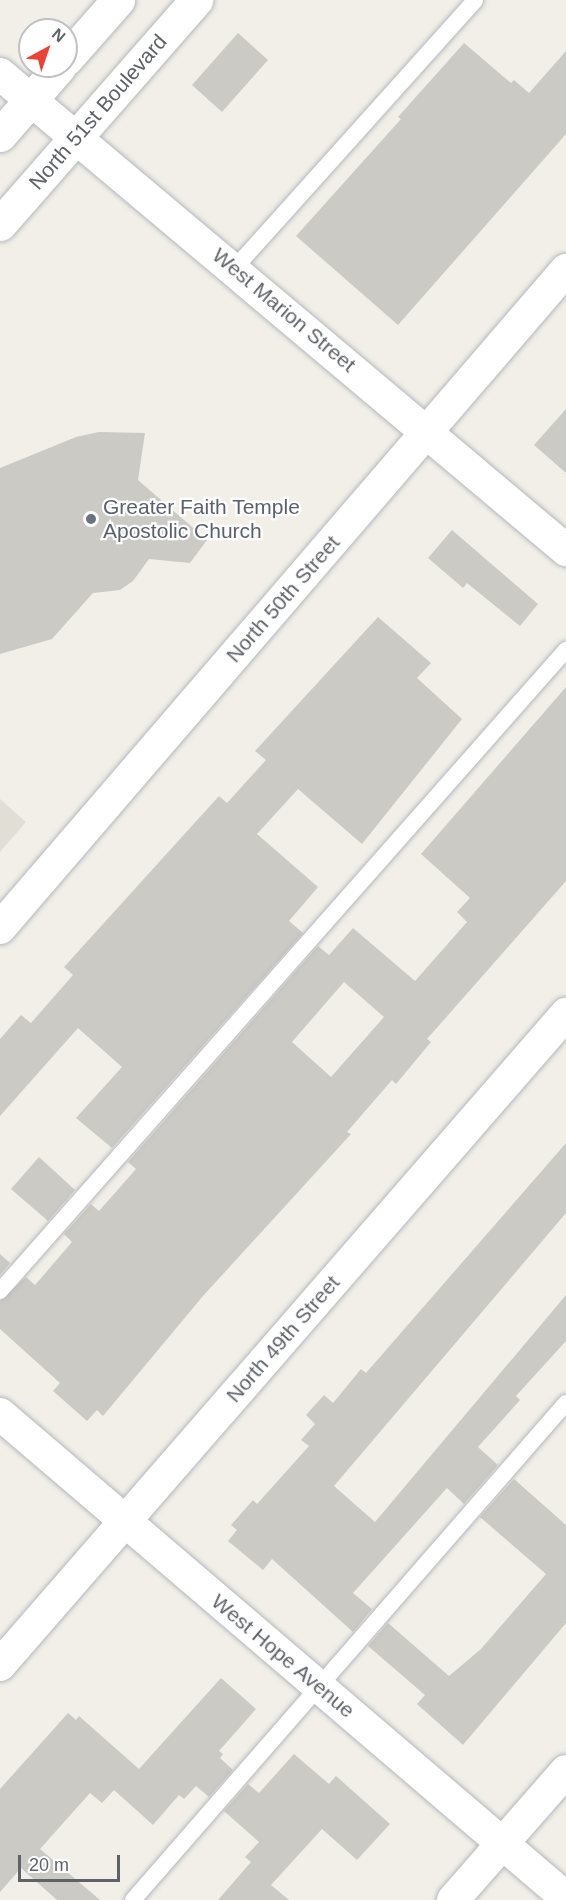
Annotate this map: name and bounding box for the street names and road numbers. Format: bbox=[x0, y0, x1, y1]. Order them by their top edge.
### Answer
street label: North 51st Boulevard bbox=[24, 29, 172, 195]
street label: West Marion Street bbox=[207, 243, 361, 377]
street label: North 50th Street bbox=[221, 530, 345, 668]
street label: North 49th Street bbox=[221, 1270, 345, 1408]
street label: West Hope Avenue bbox=[206, 1588, 360, 1724]

